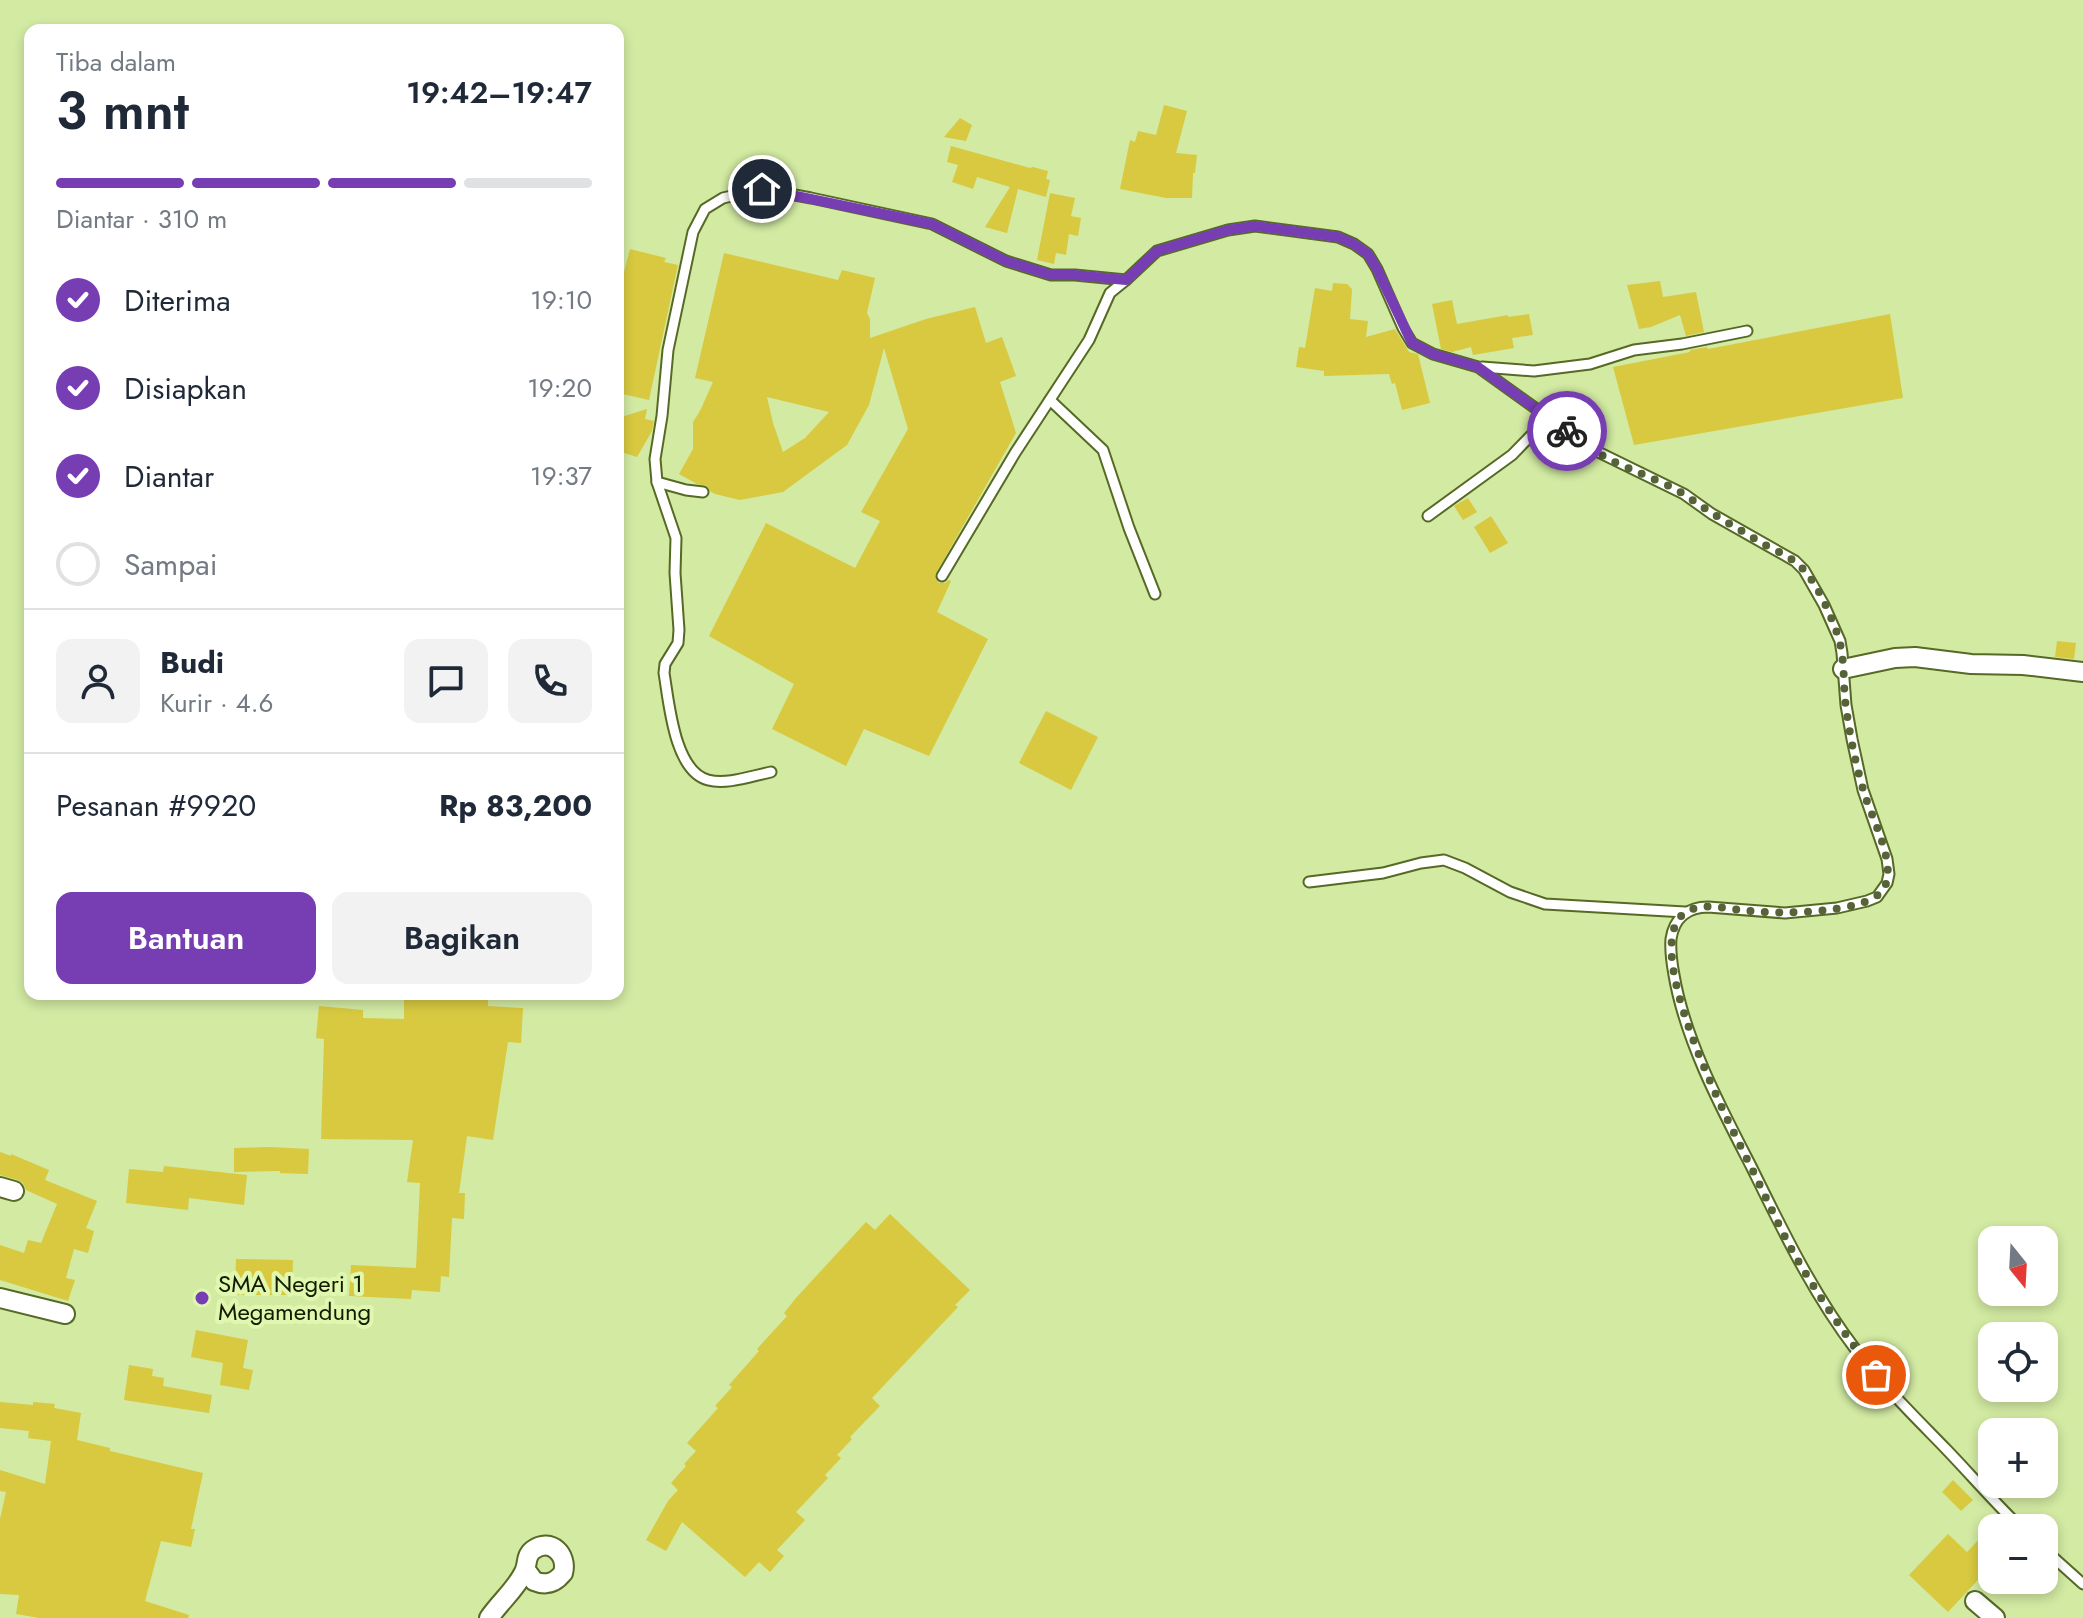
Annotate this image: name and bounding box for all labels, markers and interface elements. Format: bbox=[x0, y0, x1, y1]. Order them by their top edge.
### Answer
text: Tiba dalam bbox=[56, 43, 176, 81]
text: 19:42–19:47 bbox=[406, 71, 592, 114]
text: 3 mnt bbox=[56, 73, 189, 149]
pin bbox=[728, 155, 796, 223]
icon: home bbox=[740, 167, 784, 211]
text: Diantar · 310 m bbox=[56, 200, 227, 238]
icon: check bbox=[56, 278, 100, 322]
text: Diterima bbox=[124, 279, 231, 322]
text: 19:10 bbox=[530, 281, 592, 319]
icon: check bbox=[56, 366, 100, 410]
text: Disiapkan bbox=[124, 367, 247, 410]
text: 19:20 bbox=[527, 369, 592, 407]
courier bbox=[1527, 391, 1607, 471]
icon: bike bbox=[1545, 409, 1589, 453]
icon: check bbox=[56, 454, 100, 498]
text: Diantar bbox=[124, 455, 214, 498]
text: 19:37 bbox=[530, 457, 592, 495]
text: Sampai bbox=[124, 543, 218, 586]
button: person bbox=[56, 639, 140, 723]
button: chat bbox=[404, 639, 488, 723]
button: phone bbox=[508, 639, 592, 723]
text: Budi bbox=[160, 641, 224, 684]
text: Kurir · 4.6 bbox=[160, 684, 274, 722]
text: Pesanan #9920 bbox=[56, 784, 256, 827]
text: Rp 83,200 bbox=[439, 784, 592, 827]
button: Bantuan bbox=[56, 892, 316, 984]
button: Bagikan bbox=[332, 892, 592, 984]
north arrow bbox=[1978, 1226, 2058, 1306]
map controls bbox=[1978, 1226, 2058, 1594]
place label: SMA Negeri 1 Megamendung bbox=[218, 1266, 371, 1329]
marker: SMA Negeri 1 Megamendung bbox=[193, 1289, 211, 1307]
button: locate bbox=[1978, 1322, 2058, 1402]
pin bbox=[1842, 1341, 1910, 1409]
icon: bag bbox=[1854, 1353, 1898, 1397]
button: + bbox=[1978, 1418, 2058, 1498]
button: − bbox=[1978, 1514, 2058, 1594]

